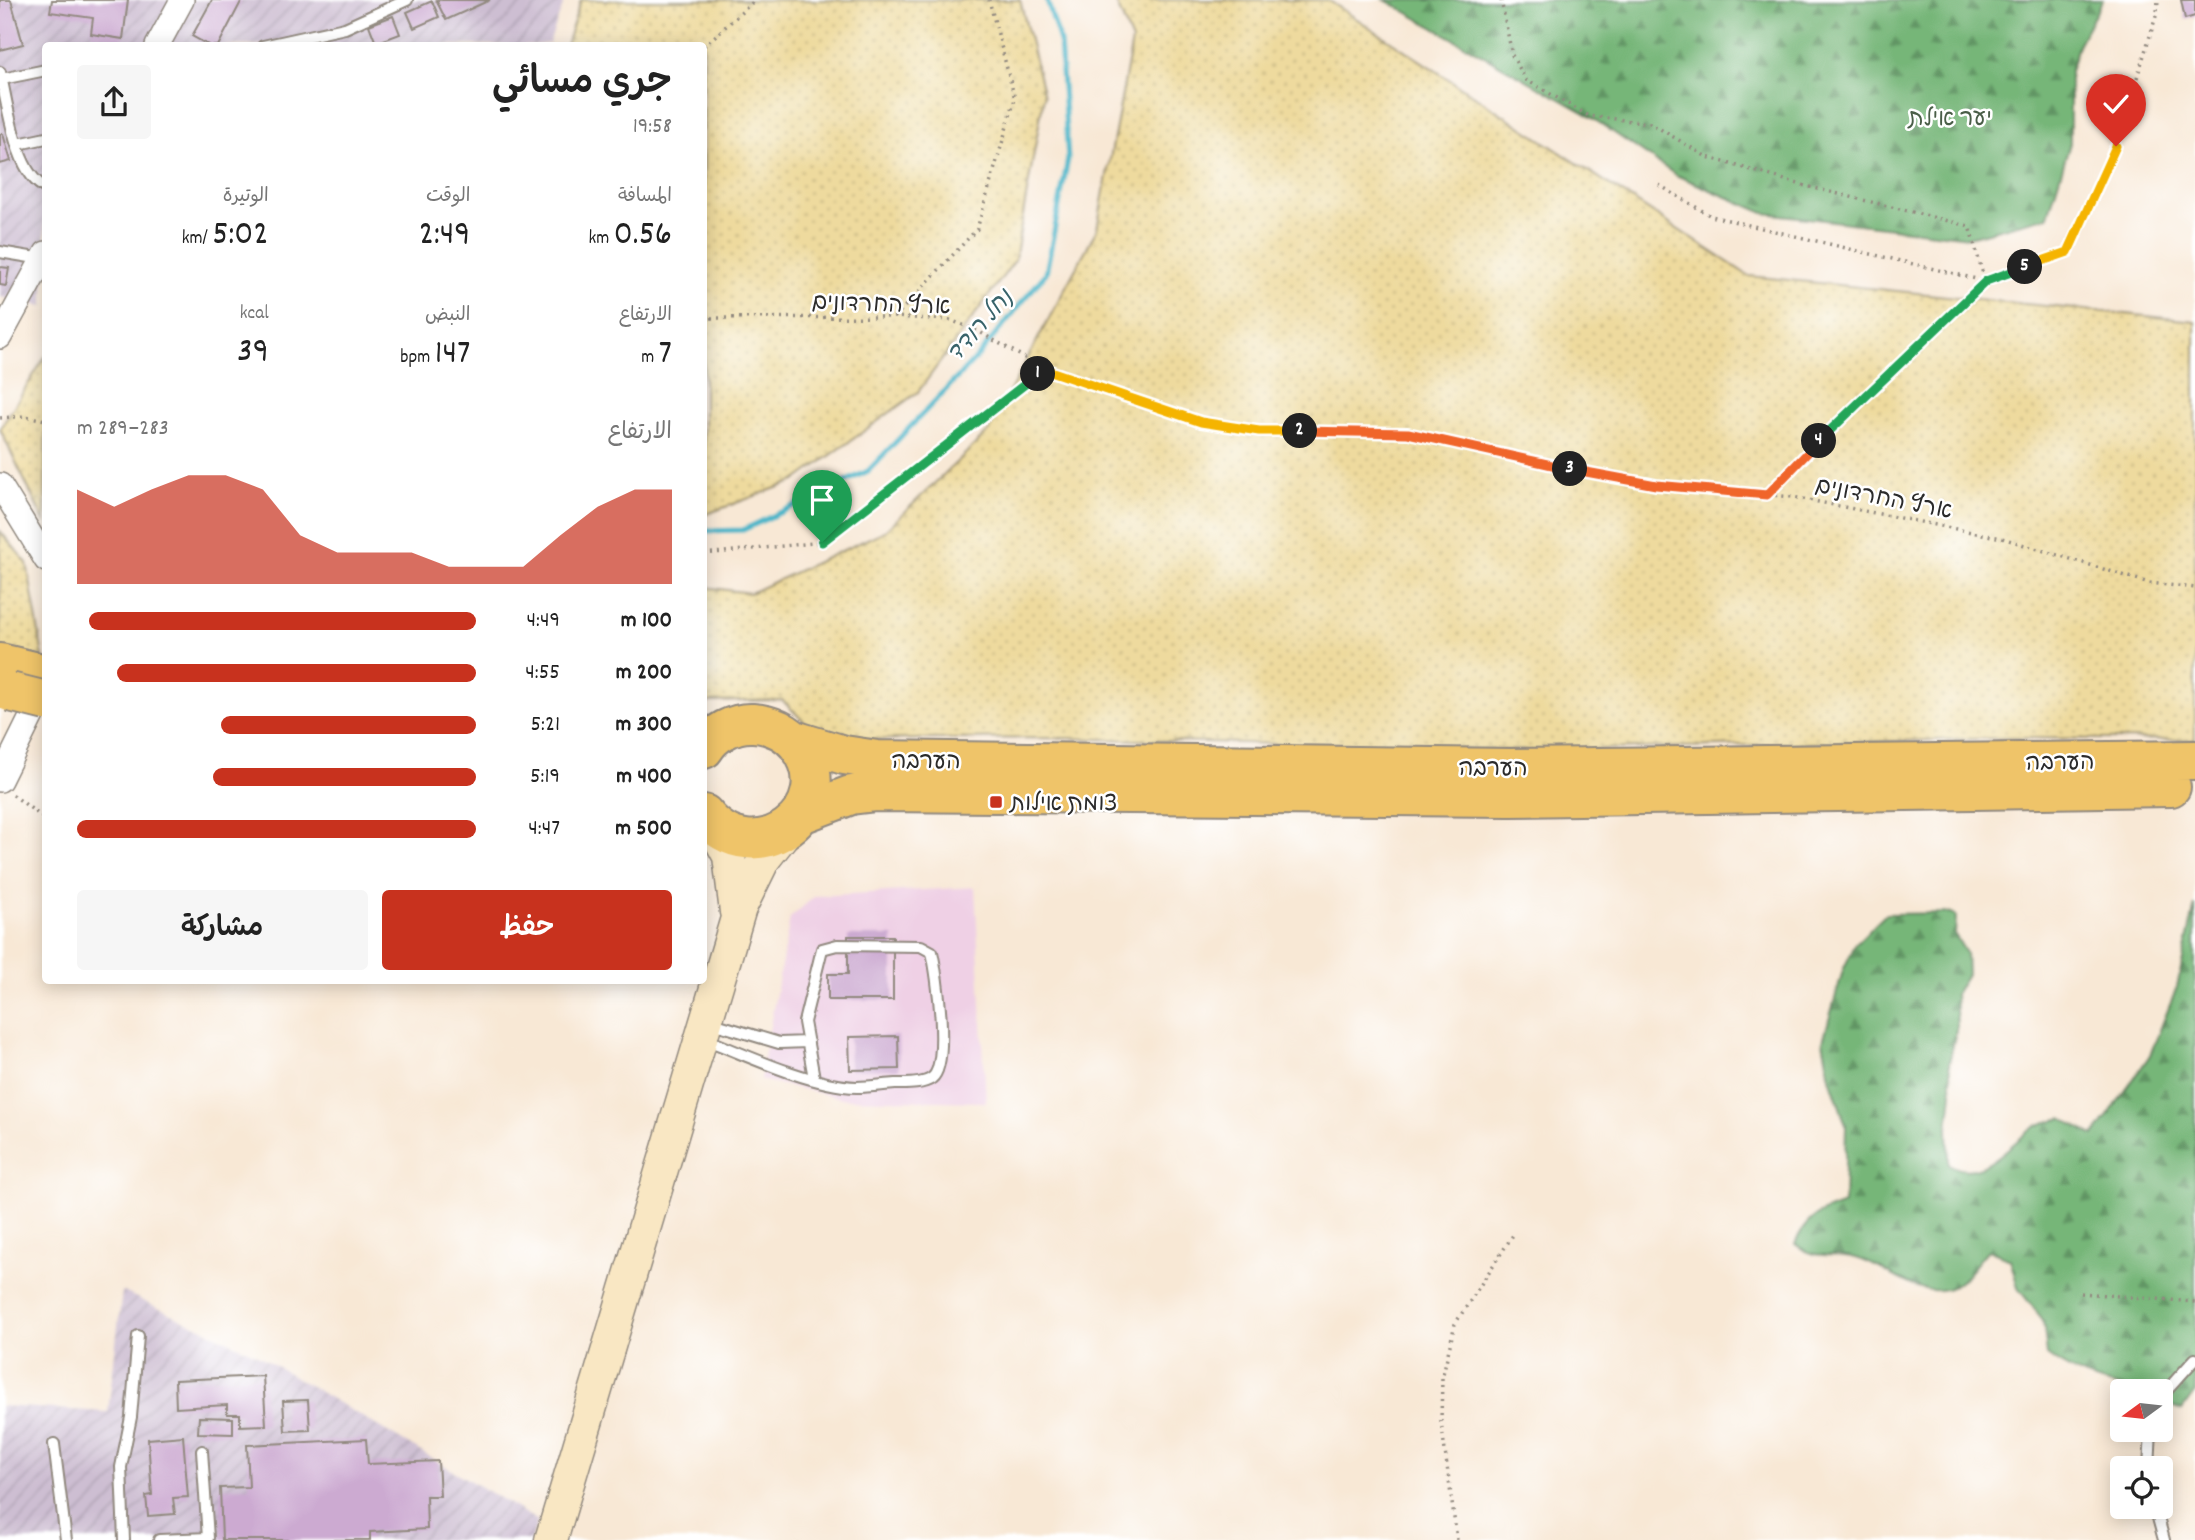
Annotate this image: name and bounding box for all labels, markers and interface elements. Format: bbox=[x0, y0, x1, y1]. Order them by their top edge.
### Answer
text: جري مسائي bbox=[492, 57, 672, 112]
button: share bbox=[77, 65, 151, 139]
pin bbox=[2086, 74, 2146, 146]
icon: check bbox=[2097, 85, 2135, 123]
park label: יער אילת bbox=[1907, 104, 1992, 137]
text: 19:58 bbox=[633, 111, 672, 144]
text: الوتيرة bbox=[223, 184, 269, 211]
text: الوقت bbox=[426, 184, 470, 211]
text: المسافة bbox=[618, 184, 672, 211]
text: 5:02 bbox=[212, 211, 269, 261]
text: 2:49 bbox=[419, 211, 470, 261]
text: 0.56 bbox=[614, 211, 672, 261]
text: /km bbox=[182, 226, 212, 253]
text: km bbox=[589, 226, 614, 253]
pin: 5 bbox=[2008, 250, 2042, 284]
text: 5 bbox=[2020, 253, 2029, 280]
water label: נחל רודד bbox=[940, 282, 1024, 371]
street label: ארץ החרדונים bbox=[811, 288, 951, 325]
text: kcal bbox=[240, 301, 269, 328]
text: النبض bbox=[425, 303, 470, 330]
text: الارتفاع bbox=[619, 303, 672, 330]
text: 39 bbox=[237, 328, 269, 378]
text: 147 bbox=[435, 330, 470, 380]
text: 7 bbox=[659, 330, 672, 380]
text: bpm bbox=[400, 345, 435, 372]
text: m bbox=[641, 345, 659, 372]
pin: 1 bbox=[1020, 356, 1056, 392]
text: 1 bbox=[1035, 360, 1040, 387]
text: 283–289 m bbox=[77, 413, 169, 446]
pin: 2 bbox=[1282, 414, 1318, 448]
text: الارتفاع bbox=[608, 417, 672, 450]
text: 2 bbox=[1295, 417, 1304, 444]
pin: 4 bbox=[1801, 424, 1836, 458]
text: 4 bbox=[1815, 427, 1822, 454]
pin: 3 bbox=[1552, 452, 1588, 486]
text: 3 bbox=[1565, 455, 1574, 482]
pin bbox=[792, 470, 852, 542]
street label: ארץ החרדונים bbox=[1812, 471, 1955, 530]
icon: arrive bbox=[803, 481, 841, 519]
text: 4:49 bbox=[527, 605, 560, 638]
text: 100 m bbox=[621, 605, 672, 638]
text: 4:55 bbox=[525, 657, 560, 690]
text: 200 m bbox=[616, 657, 672, 690]
text: 5:21 bbox=[530, 709, 560, 742]
text: 300 m bbox=[616, 709, 672, 742]
street label: הערבה bbox=[891, 747, 961, 780]
street label: הערבה bbox=[2025, 747, 2095, 782]
street label: הערבה bbox=[1458, 754, 1528, 787]
text: 5:19 bbox=[530, 761, 560, 794]
text: 400 m bbox=[616, 761, 672, 794]
place label: צומת אילות bbox=[1008, 789, 1117, 822]
marker: צומת אילות bbox=[988, 794, 1004, 810]
text: 4:47 bbox=[528, 813, 560, 846]
text: 500 m bbox=[615, 813, 672, 846]
button: مشاركة bbox=[77, 890, 368, 970]
button: حفظ bbox=[382, 890, 672, 970]
north arrow bbox=[2110, 1379, 2174, 1442]
map controls bbox=[2110, 1379, 2173, 1519]
button: locate bbox=[2110, 1456, 2173, 1519]

